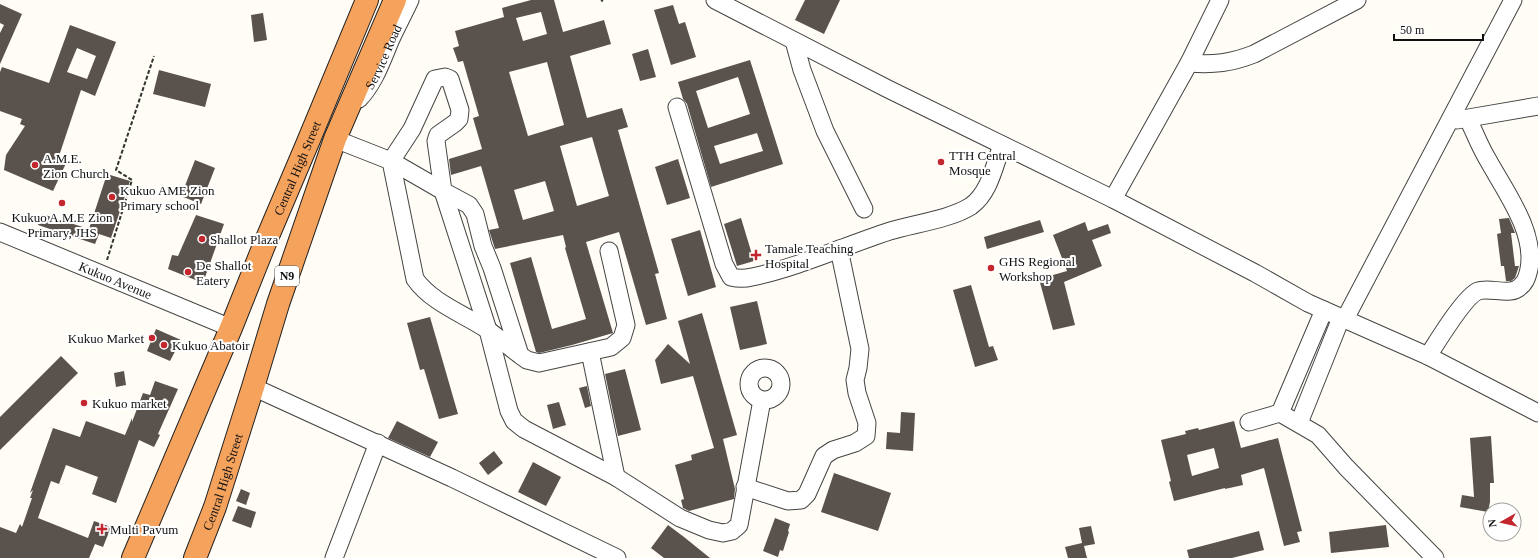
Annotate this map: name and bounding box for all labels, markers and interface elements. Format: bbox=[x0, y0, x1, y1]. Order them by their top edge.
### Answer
scale bar bbox=[1394, 16, 1483, 42]
street label: Service Road bbox=[362, 21, 405, 92]
text: 50 m bbox=[1400, 23, 1425, 37]
street label: Central High Street bbox=[270, 118, 324, 218]
place label: TTH Central Mosque bbox=[949, 148, 1016, 178]
place label: A.M.E. Zion Church bbox=[43, 151, 110, 181]
marker: TTH Central Mosque bbox=[936, 157, 946, 167]
marker: A.M.E. Zion Church bbox=[30, 160, 40, 170]
place label: Kukuo AME Zion Primary school bbox=[120, 183, 215, 213]
marker: Kukuo AME Zion Primary school bbox=[107, 192, 117, 202]
marker: Kukuo A.M.E Zion Primary, JHS bbox=[57, 198, 67, 208]
place label: Kukuo A.M.E Zion Primary, JHS bbox=[11, 210, 113, 240]
place label: Shallot Plaza bbox=[210, 232, 278, 247]
marker: Shallot Plaza bbox=[197, 234, 207, 244]
place label: Tamale Teaching Hospital bbox=[765, 241, 854, 271]
marker: Tamale Teaching Hospital bbox=[750, 249, 762, 261]
place label: GHS Regional Workshop bbox=[999, 254, 1076, 284]
street label: Kukuo Avenue bbox=[77, 258, 154, 302]
place label: De Shallot Eatery bbox=[196, 258, 252, 288]
marker: GHS Regional Workshop bbox=[986, 263, 996, 273]
road number: N9 bbox=[275, 266, 299, 286]
marker: De Shallot Eatery bbox=[183, 267, 193, 277]
place label: Kukuo Market bbox=[68, 331, 144, 346]
marker: Kukuo Market bbox=[147, 333, 157, 343]
place label: Kukuo Abatoir bbox=[172, 338, 250, 353]
marker: Kukuo Abatoir bbox=[159, 340, 169, 350]
place label: Kukuo market bbox=[92, 396, 167, 411]
marker: Kukuo market bbox=[79, 398, 89, 408]
street label: Central High Street bbox=[199, 431, 245, 532]
north arrow bbox=[1482, 502, 1522, 542]
text: N bbox=[1486, 519, 1499, 528]
place label: Multi Pavum bbox=[110, 522, 178, 537]
marker: Multi Pavum bbox=[97, 524, 107, 534]

